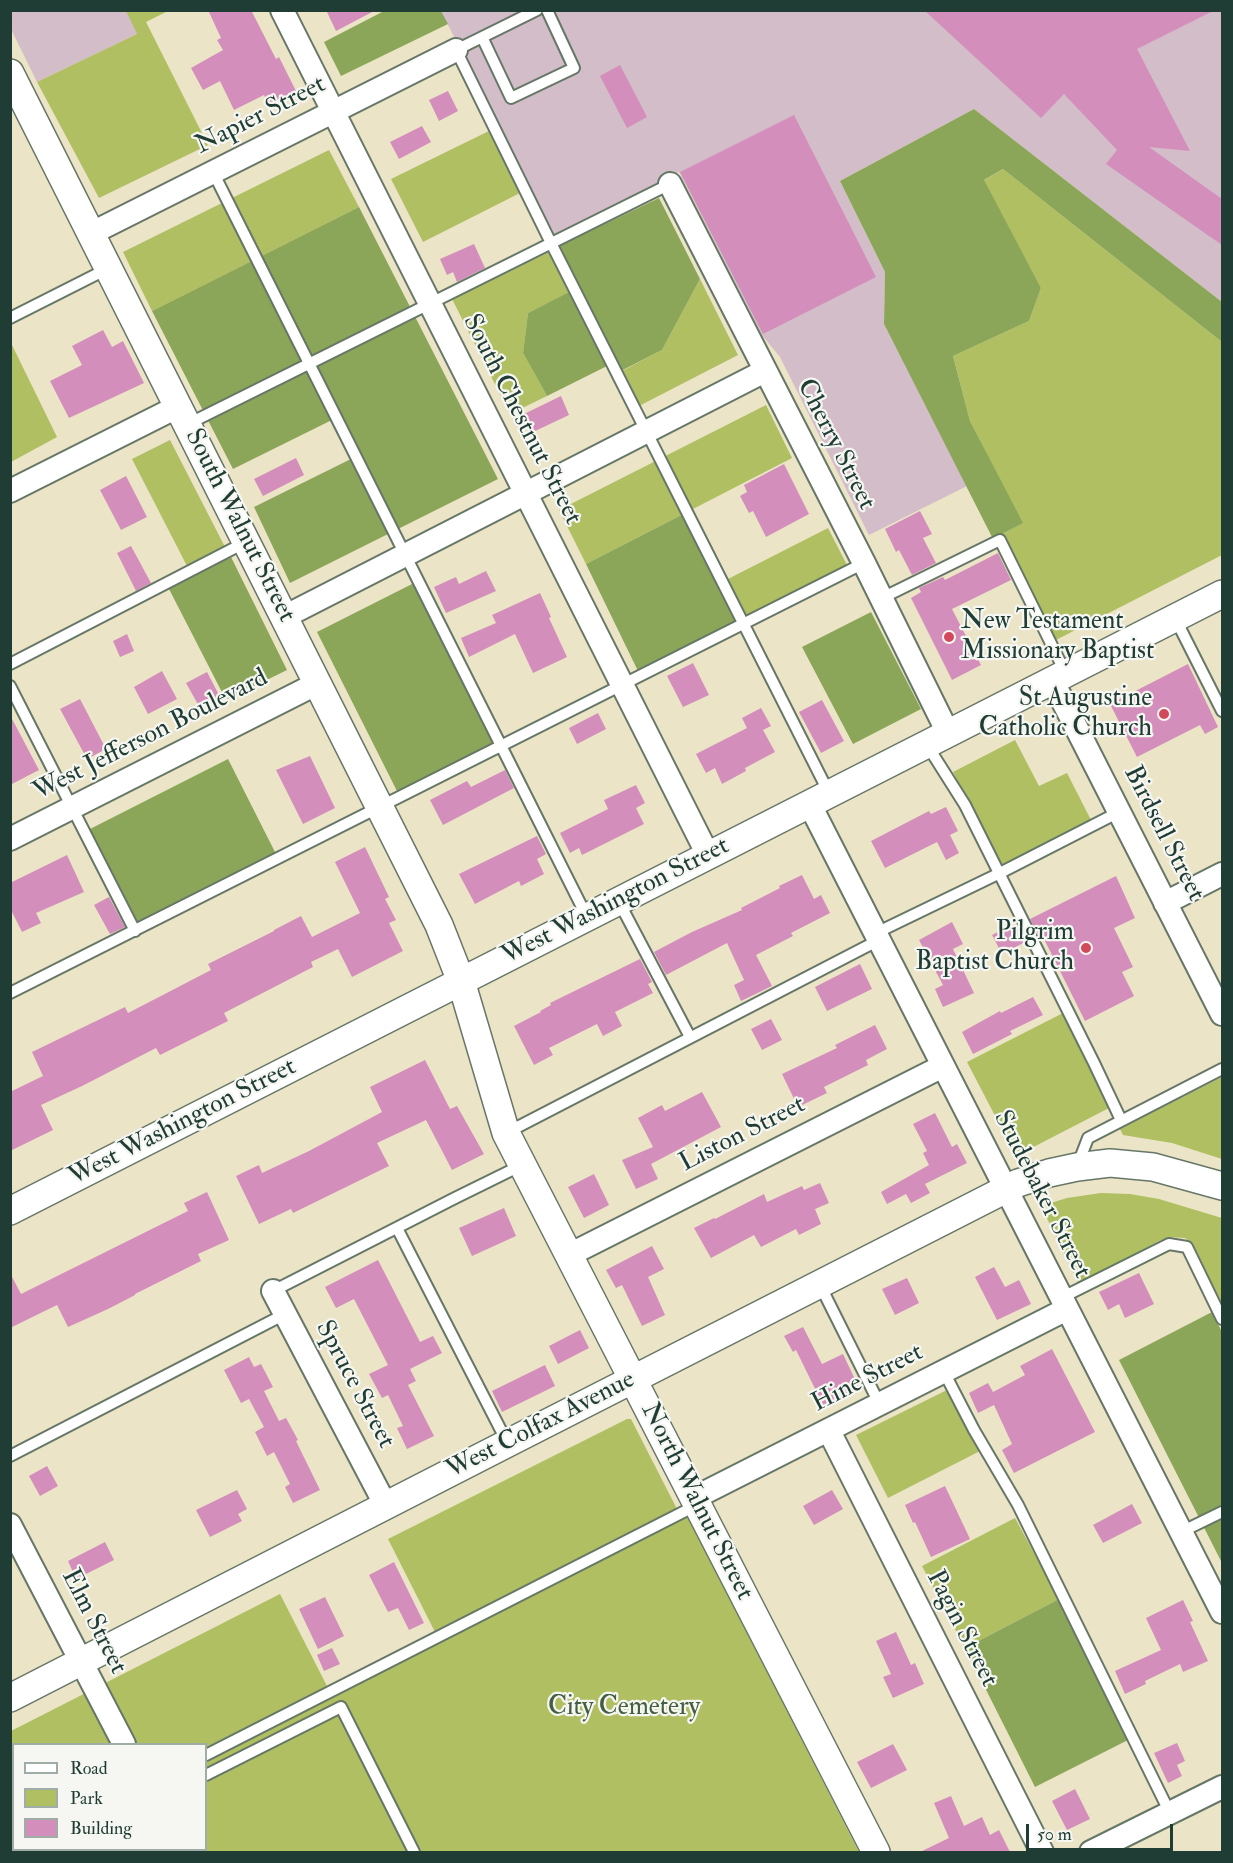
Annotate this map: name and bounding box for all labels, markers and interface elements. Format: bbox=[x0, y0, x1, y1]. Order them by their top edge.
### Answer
street label: Napier Street bbox=[191, 70, 331, 162]
street label: South Chestnut Street bbox=[454, 310, 588, 530]
street label: Cherry Street bbox=[789, 374, 881, 516]
street label: South Walnut Street bbox=[177, 424, 301, 628]
place label: New Testament Missionary Baptist bbox=[961, 606, 1154, 668]
marker: New Testament Missionary Baptist bbox=[942, 630, 956, 644]
street label: West Jefferson Boulevard bbox=[29, 663, 273, 809]
place label: St Augustine Catholic Church bbox=[979, 683, 1152, 744]
marker: St Augustine Catholic Church bbox=[1157, 707, 1171, 721]
street label: Birdsell Street bbox=[1116, 761, 1210, 907]
street label: West Washington Street bbox=[497, 831, 735, 973]
place label: Pilgrim Baptist Church bbox=[915, 917, 1074, 978]
marker: Pilgrim Baptist Church bbox=[1079, 941, 1093, 955]
street label: West Washington Street bbox=[64, 1052, 302, 1194]
street label: Liston Street bbox=[675, 1090, 811, 1180]
street label: Studebaker Street bbox=[985, 1106, 1097, 1284]
street label: Spruce Street bbox=[307, 1316, 401, 1454]
street label: Hine Street bbox=[807, 1338, 929, 1420]
street label: West Colfax Avenue bbox=[442, 1365, 640, 1487]
street label: North Walnut Street bbox=[633, 1398, 759, 1606]
street label: Elm Street bbox=[53, 1564, 133, 1680]
street label: Pagin Street bbox=[918, 1566, 1004, 1692]
park label: City Cemetery bbox=[548, 1692, 700, 1724]
legend bbox=[12, 1743, 207, 1851]
text: Road bbox=[70, 1757, 108, 1780]
text: Park bbox=[70, 1787, 103, 1810]
scale bar bbox=[1029, 1812, 1176, 1850]
text: Building bbox=[70, 1817, 132, 1840]
text: 50 m bbox=[1037, 1823, 1072, 1846]

